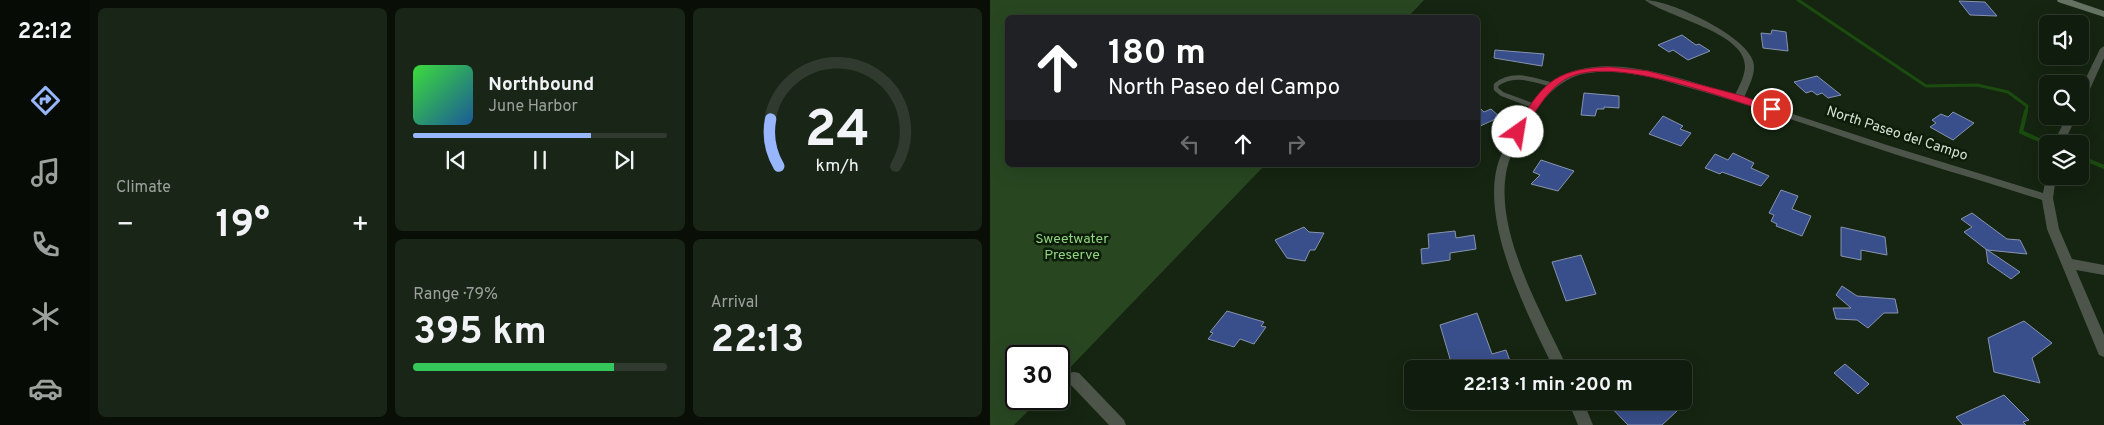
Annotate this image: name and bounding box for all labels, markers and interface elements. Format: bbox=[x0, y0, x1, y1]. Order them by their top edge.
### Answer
map controls bbox=[2039, 15, 2089, 185]
button: sound bbox=[2039, 15, 2089, 65]
text: 22:12 bbox=[18, 19, 72, 46]
text: 180 m bbox=[1108, 32, 1206, 76]
icon: ahead bbox=[1025, 35, 1090, 100]
text: Northbound bbox=[488, 73, 594, 97]
text: North Paseo del Campo bbox=[1108, 75, 1340, 102]
button: search bbox=[2039, 75, 2089, 125]
icon: directions bbox=[28, 83, 63, 118]
pin bbox=[1751, 88, 1793, 130]
icon: arrive bbox=[1758, 95, 1786, 123]
text: June Harbor bbox=[488, 97, 578, 117]
text: 24 bbox=[805, 99, 870, 165]
street label: North Paseo del Campo bbox=[1824, 103, 1970, 165]
position arrow bbox=[1491, 105, 1543, 157]
icon: left bbox=[1176, 130, 1204, 158]
icon: ahead bbox=[1229, 130, 1257, 158]
icon: right bbox=[1282, 130, 1310, 158]
button: layers bbox=[2039, 135, 2089, 185]
icon: previous bbox=[442, 146, 470, 174]
icon: pause bbox=[526, 146, 554, 174]
icon: next bbox=[610, 146, 638, 174]
icon: music bbox=[28, 155, 63, 190]
text: km/h bbox=[816, 155, 859, 178]
text: Climate bbox=[116, 178, 171, 198]
text: 19° bbox=[215, 202, 270, 251]
text: − bbox=[116, 208, 134, 244]
text: + bbox=[351, 208, 369, 244]
icon: phone bbox=[28, 227, 63, 262]
park label: Sweetwater Preserve bbox=[1035, 231, 1109, 264]
text: Range · 79% bbox=[413, 285, 498, 305]
text: Arrival bbox=[711, 293, 758, 313]
icon: climate bbox=[28, 299, 63, 334]
text: 395 km bbox=[413, 309, 547, 358]
text: 22:13 bbox=[711, 317, 804, 366]
speed limit sign: 30 bbox=[1005, 345, 1070, 410]
icon: car bbox=[28, 371, 63, 406]
text: 22:13 · 1 min · 200 m bbox=[1463, 373, 1633, 397]

